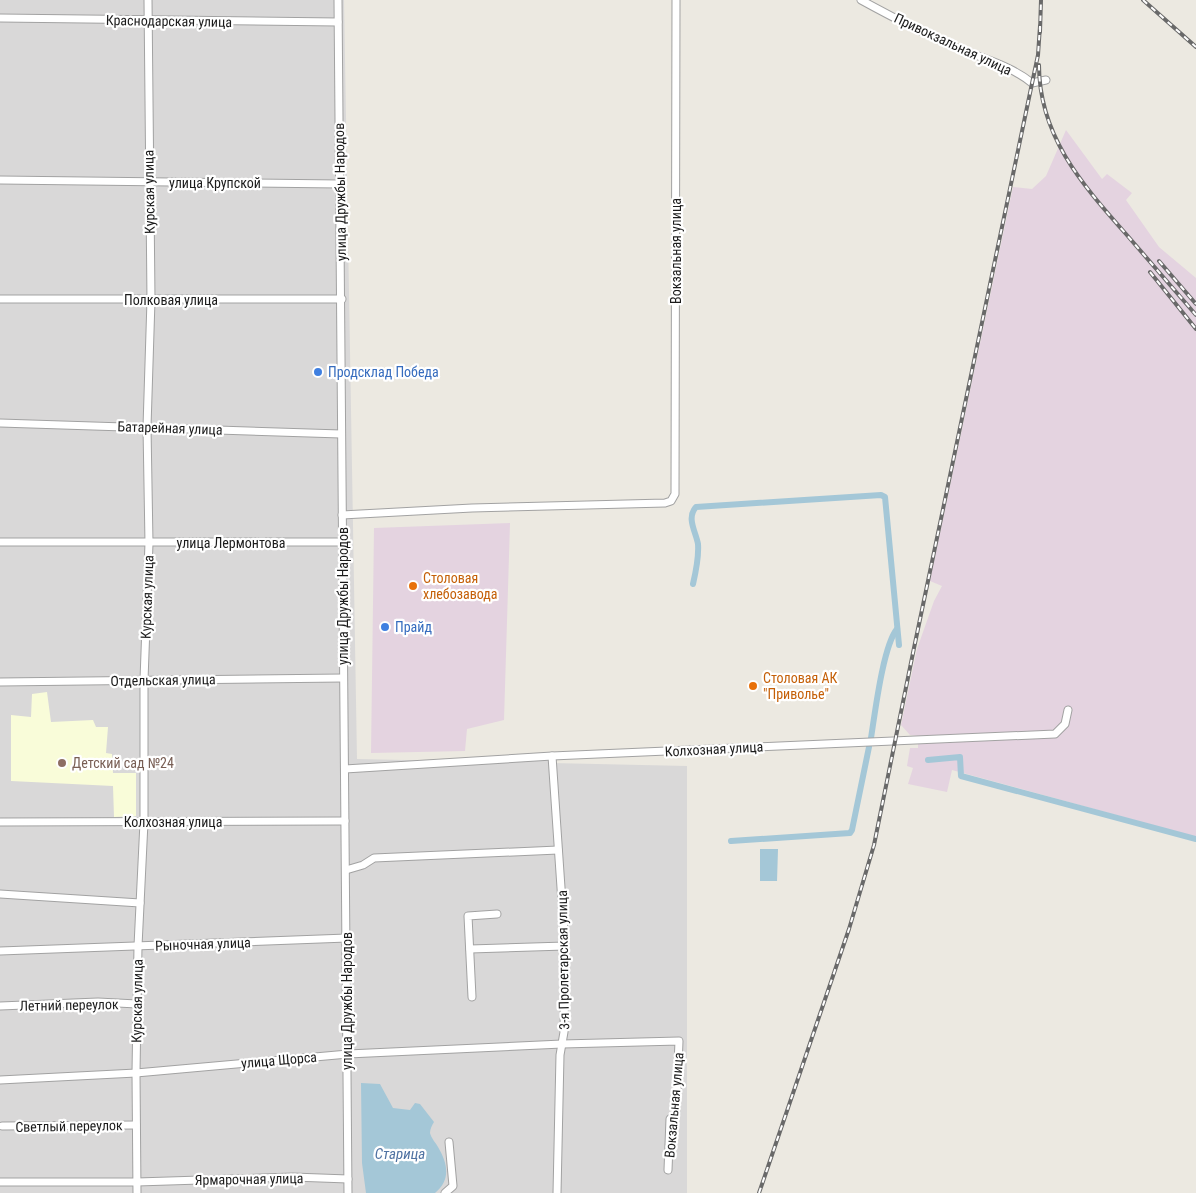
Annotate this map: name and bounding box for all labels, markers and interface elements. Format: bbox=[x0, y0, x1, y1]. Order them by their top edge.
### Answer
street label: Привокзальная улица bbox=[892, 10, 1014, 78]
street label: Краснодарская улица bbox=[106, 12, 232, 30]
street label: улица Дружбы Народов bbox=[331, 123, 349, 261]
street label: Курская улица bbox=[140, 150, 158, 234]
street label: улица Крупской bbox=[169, 175, 261, 191]
street label: Вокзальная улица bbox=[668, 198, 684, 304]
street label: Полковая улица bbox=[124, 292, 218, 308]
place label: Продсклад Победа bbox=[328, 364, 439, 380]
marker: Продсклад Победа bbox=[312, 366, 324, 378]
street label: Батарейная улица bbox=[117, 418, 223, 438]
street label: улица Дружбы Народов bbox=[335, 527, 351, 665]
street label: улица Лермонтова bbox=[177, 535, 285, 551]
street label: Курская улица bbox=[138, 555, 156, 639]
place label: Столовая хлебозавода bbox=[423, 570, 497, 602]
marker: Столовая хлебозавода bbox=[407, 580, 419, 592]
place label: Прайд bbox=[395, 619, 432, 635]
marker: Прайд bbox=[379, 621, 391, 633]
place label: Столовая АК "Приволье" bbox=[763, 670, 837, 702]
street label: Отдельская улица bbox=[110, 671, 216, 689]
marker: Столовая АК "Приволье" bbox=[747, 680, 759, 692]
street label: Колхозная улица bbox=[664, 738, 764, 760]
place label: Детский сад №24 bbox=[72, 755, 174, 771]
marker: Детский сад №24 bbox=[56, 757, 68, 769]
street label: Колхозная улица bbox=[124, 814, 222, 830]
street label: 3-я Пролетарская улица bbox=[554, 890, 572, 1030]
street label: улица Дружбы Народов bbox=[339, 932, 355, 1070]
street label: Рыночная улица bbox=[155, 934, 251, 954]
street label: Курская улица bbox=[128, 959, 146, 1043]
street label: Летний переулок bbox=[19, 996, 119, 1014]
street label: улица Щорса bbox=[240, 1049, 318, 1071]
street label: Вокзальная улица bbox=[661, 1052, 687, 1158]
street label: Светлый переулок bbox=[15, 1117, 123, 1135]
water label: Старица bbox=[375, 1145, 425, 1163]
street label: Ярмарочная улица bbox=[194, 1170, 304, 1188]

